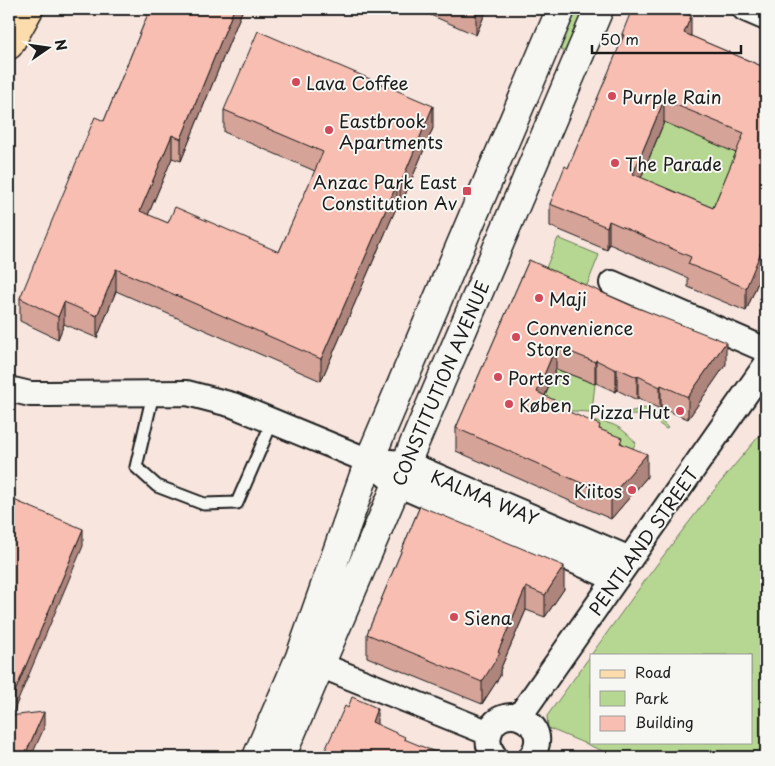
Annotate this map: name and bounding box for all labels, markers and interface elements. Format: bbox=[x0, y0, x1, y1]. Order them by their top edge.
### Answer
north arrow bbox=[22, 22, 72, 72]
scale bar bbox=[592, 22, 741, 54]
text: 50 m bbox=[600, 27, 639, 50]
text: N bbox=[50, 37, 73, 53]
place label: Lava Coffee bbox=[306, 69, 409, 96]
marker: Lava Coffee bbox=[290, 76, 302, 88]
place label: Purple Rain bbox=[622, 83, 722, 110]
marker: Purple Rain bbox=[606, 90, 618, 102]
place label: Eastbrook Apartments bbox=[339, 107, 443, 155]
marker: Eastbrook Apartments bbox=[323, 124, 335, 136]
place label: The Parade bbox=[625, 150, 722, 177]
marker: The Parade bbox=[609, 157, 621, 169]
place label: Anzac Park East Constitution Av bbox=[313, 168, 458, 216]
marker: Anzac Park East Constitution Av bbox=[461, 185, 473, 197]
street label: CONSTITUTION AVENUE bbox=[384, 276, 496, 490]
place label: Maji bbox=[549, 285, 587, 312]
marker: Maji bbox=[533, 292, 545, 304]
place label: Convenience Store bbox=[526, 314, 633, 362]
marker: Convenience Store bbox=[510, 331, 522, 343]
place label: Porters bbox=[508, 364, 570, 391]
marker: Porters bbox=[492, 371, 504, 383]
place label: Køben bbox=[519, 391, 572, 418]
marker: Køben bbox=[503, 398, 515, 410]
place label: Pizza Hut bbox=[589, 398, 670, 425]
marker: Pizza Hut bbox=[674, 405, 686, 417]
street label: PENTLAND STREET bbox=[581, 461, 705, 621]
street label: KALMA WAY bbox=[427, 462, 543, 532]
place label: Kiitos bbox=[574, 477, 622, 504]
marker: Kiitos bbox=[626, 484, 638, 496]
place label: Siena bbox=[464, 604, 513, 631]
marker: Siena bbox=[448, 611, 460, 623]
legend bbox=[590, 654, 752, 744]
text: Road bbox=[635, 660, 671, 683]
text: Park bbox=[635, 686, 669, 709]
text: Building bbox=[635, 710, 694, 733]

